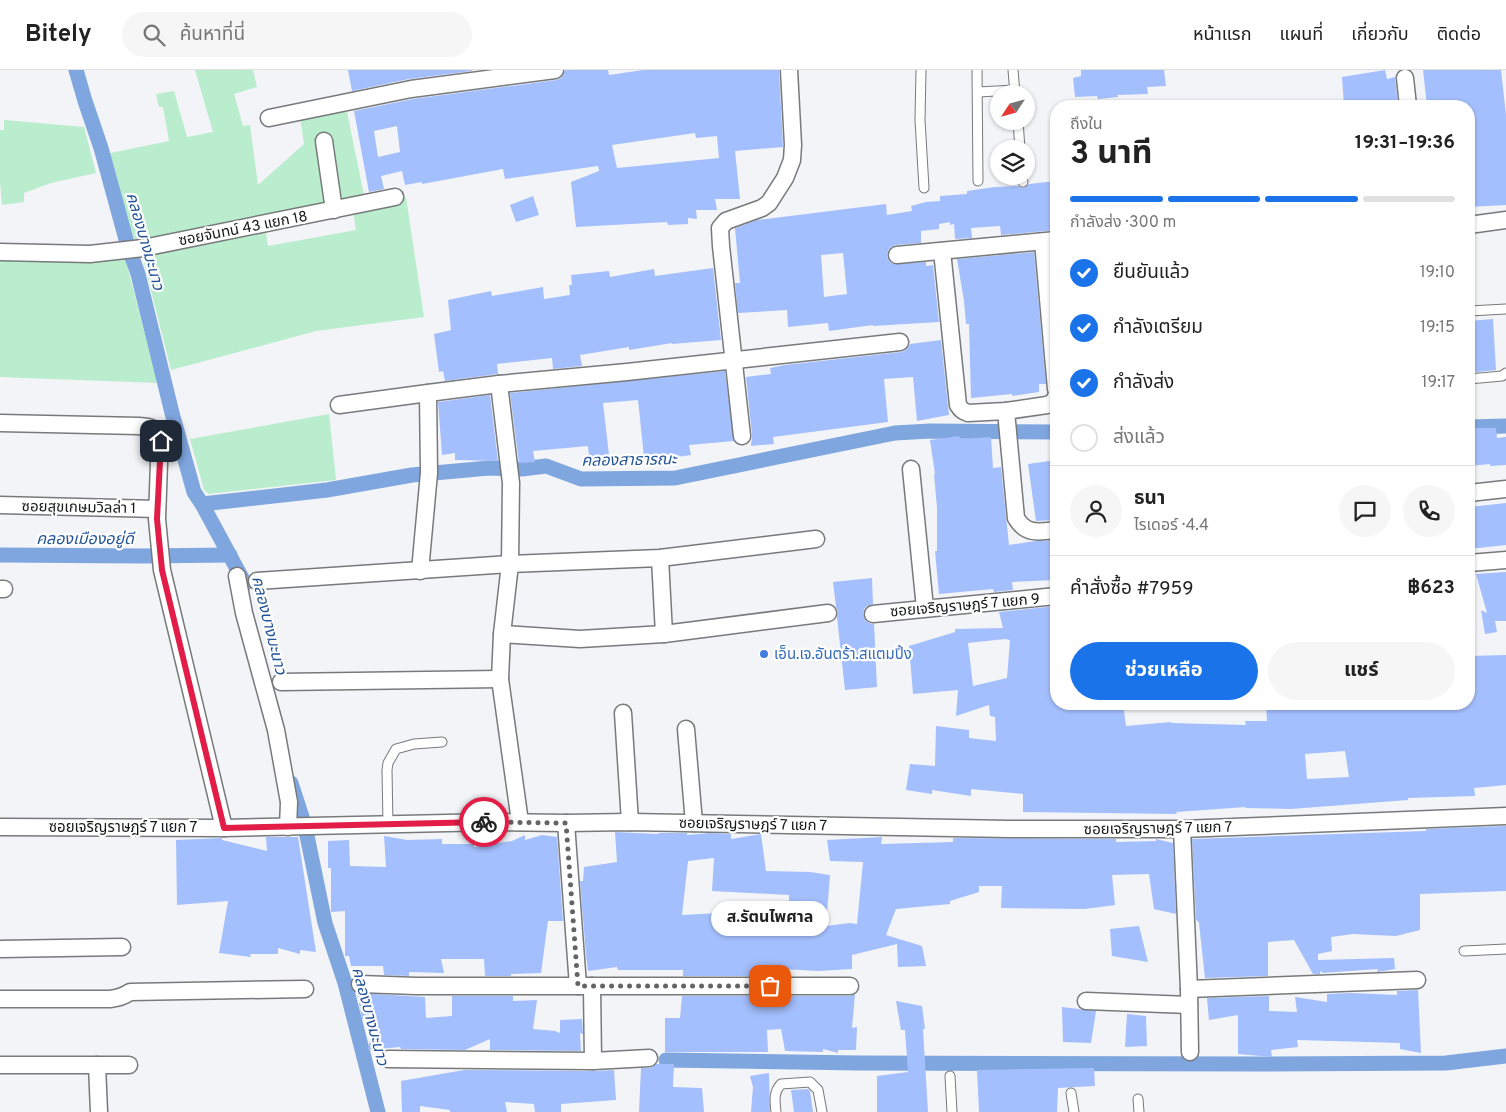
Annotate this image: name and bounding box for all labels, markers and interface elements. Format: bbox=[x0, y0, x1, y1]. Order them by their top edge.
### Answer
search box bbox=[122, 12, 472, 57]
text: Bitely bbox=[25, 20, 92, 50]
icon: search bbox=[140, 21, 168, 49]
text: ค้นหาที่นี่ bbox=[180, 23, 245, 47]
text: หน้าแรก bbox=[1193, 24, 1251, 47]
text: แผนที่ bbox=[1279, 24, 1323, 47]
text: เกี่ยวกับ bbox=[1351, 24, 1409, 47]
text: ติดต่อ bbox=[1437, 24, 1481, 47]
north arrow bbox=[990, 85, 1035, 130]
map controls bbox=[990, 85, 1035, 185]
text: ถึงใน bbox=[1070, 115, 1103, 135]
text: 19:31–19:36 bbox=[1355, 131, 1455, 155]
text: 3 นาที bbox=[1070, 135, 1152, 175]
button: layers bbox=[990, 140, 1035, 185]
water label: คลองบางมะนาว bbox=[121, 190, 168, 294]
street label: ซอยจันทน์ 43 แยก 18 bbox=[177, 208, 309, 251]
text: กำลังส่ง · 300 m bbox=[1070, 213, 1176, 233]
icon: check bbox=[1070, 259, 1098, 287]
text: ยืนยันแล้ว bbox=[1113, 261, 1190, 285]
text: 19:10 bbox=[1420, 263, 1455, 283]
icon: check bbox=[1070, 314, 1098, 342]
text: กำลังเตรียม bbox=[1113, 316, 1203, 340]
text: 19:15 bbox=[1420, 318, 1455, 338]
icon: check bbox=[1070, 369, 1098, 397]
text: กำลังส่ง bbox=[1113, 371, 1174, 395]
text: 19:17 bbox=[1422, 373, 1455, 393]
pin bbox=[140, 420, 182, 462]
text: ส่งแล้ว bbox=[1113, 426, 1165, 450]
icon: home bbox=[147, 427, 175, 455]
water label: คลองสาธารณะ bbox=[581, 450, 678, 472]
button: person bbox=[1070, 485, 1122, 537]
button: chat bbox=[1339, 485, 1391, 537]
button: phone bbox=[1403, 485, 1455, 537]
text: ธนา bbox=[1134, 487, 1165, 511]
street label: ซอยสุขเกษมวิลล่า 1 bbox=[22, 497, 136, 519]
text: ไรเดอร์ · 4.4 bbox=[1134, 516, 1209, 536]
water label: คลองเมืองอยู่ดี bbox=[36, 530, 136, 550]
water label: คลองบางมะนาว bbox=[246, 574, 290, 678]
text: ฿623 bbox=[1407, 576, 1455, 600]
text: คำสั่งซื้อ #7959 bbox=[1070, 577, 1194, 601]
street label: ซอยเจริญราษฎร์ 7 แยก 9 bbox=[889, 590, 1041, 623]
button: ช่วยเหลือ bbox=[1070, 642, 1258, 700]
button: แชร์ bbox=[1268, 642, 1455, 700]
place label: เอ็น.เจ.อันตร้า.สแตมปิ้ง bbox=[774, 644, 912, 665]
marker: เอ็น.เจ.อันตร้า.สแตมปิ้ง bbox=[758, 648, 770, 660]
courier bbox=[459, 797, 509, 847]
icon: bike bbox=[470, 808, 498, 836]
street label: ซอยเจริญราษฎร์ 7 แยก 7 bbox=[679, 815, 828, 836]
street label: ซอยเจริญราษฎร์ 7 แยก 7 bbox=[49, 819, 197, 838]
street label: ซอยเจริญราษฎร์ 7 แยก 7 bbox=[1084, 819, 1233, 840]
callout: ส.รัตนไพศาล bbox=[711, 901, 829, 936]
text: ส.รัตนไพศาล bbox=[727, 908, 813, 928]
water label: คลองบางมะนาว bbox=[346, 965, 392, 1069]
pin bbox=[749, 965, 791, 1007]
icon: bag bbox=[756, 972, 784, 1000]

